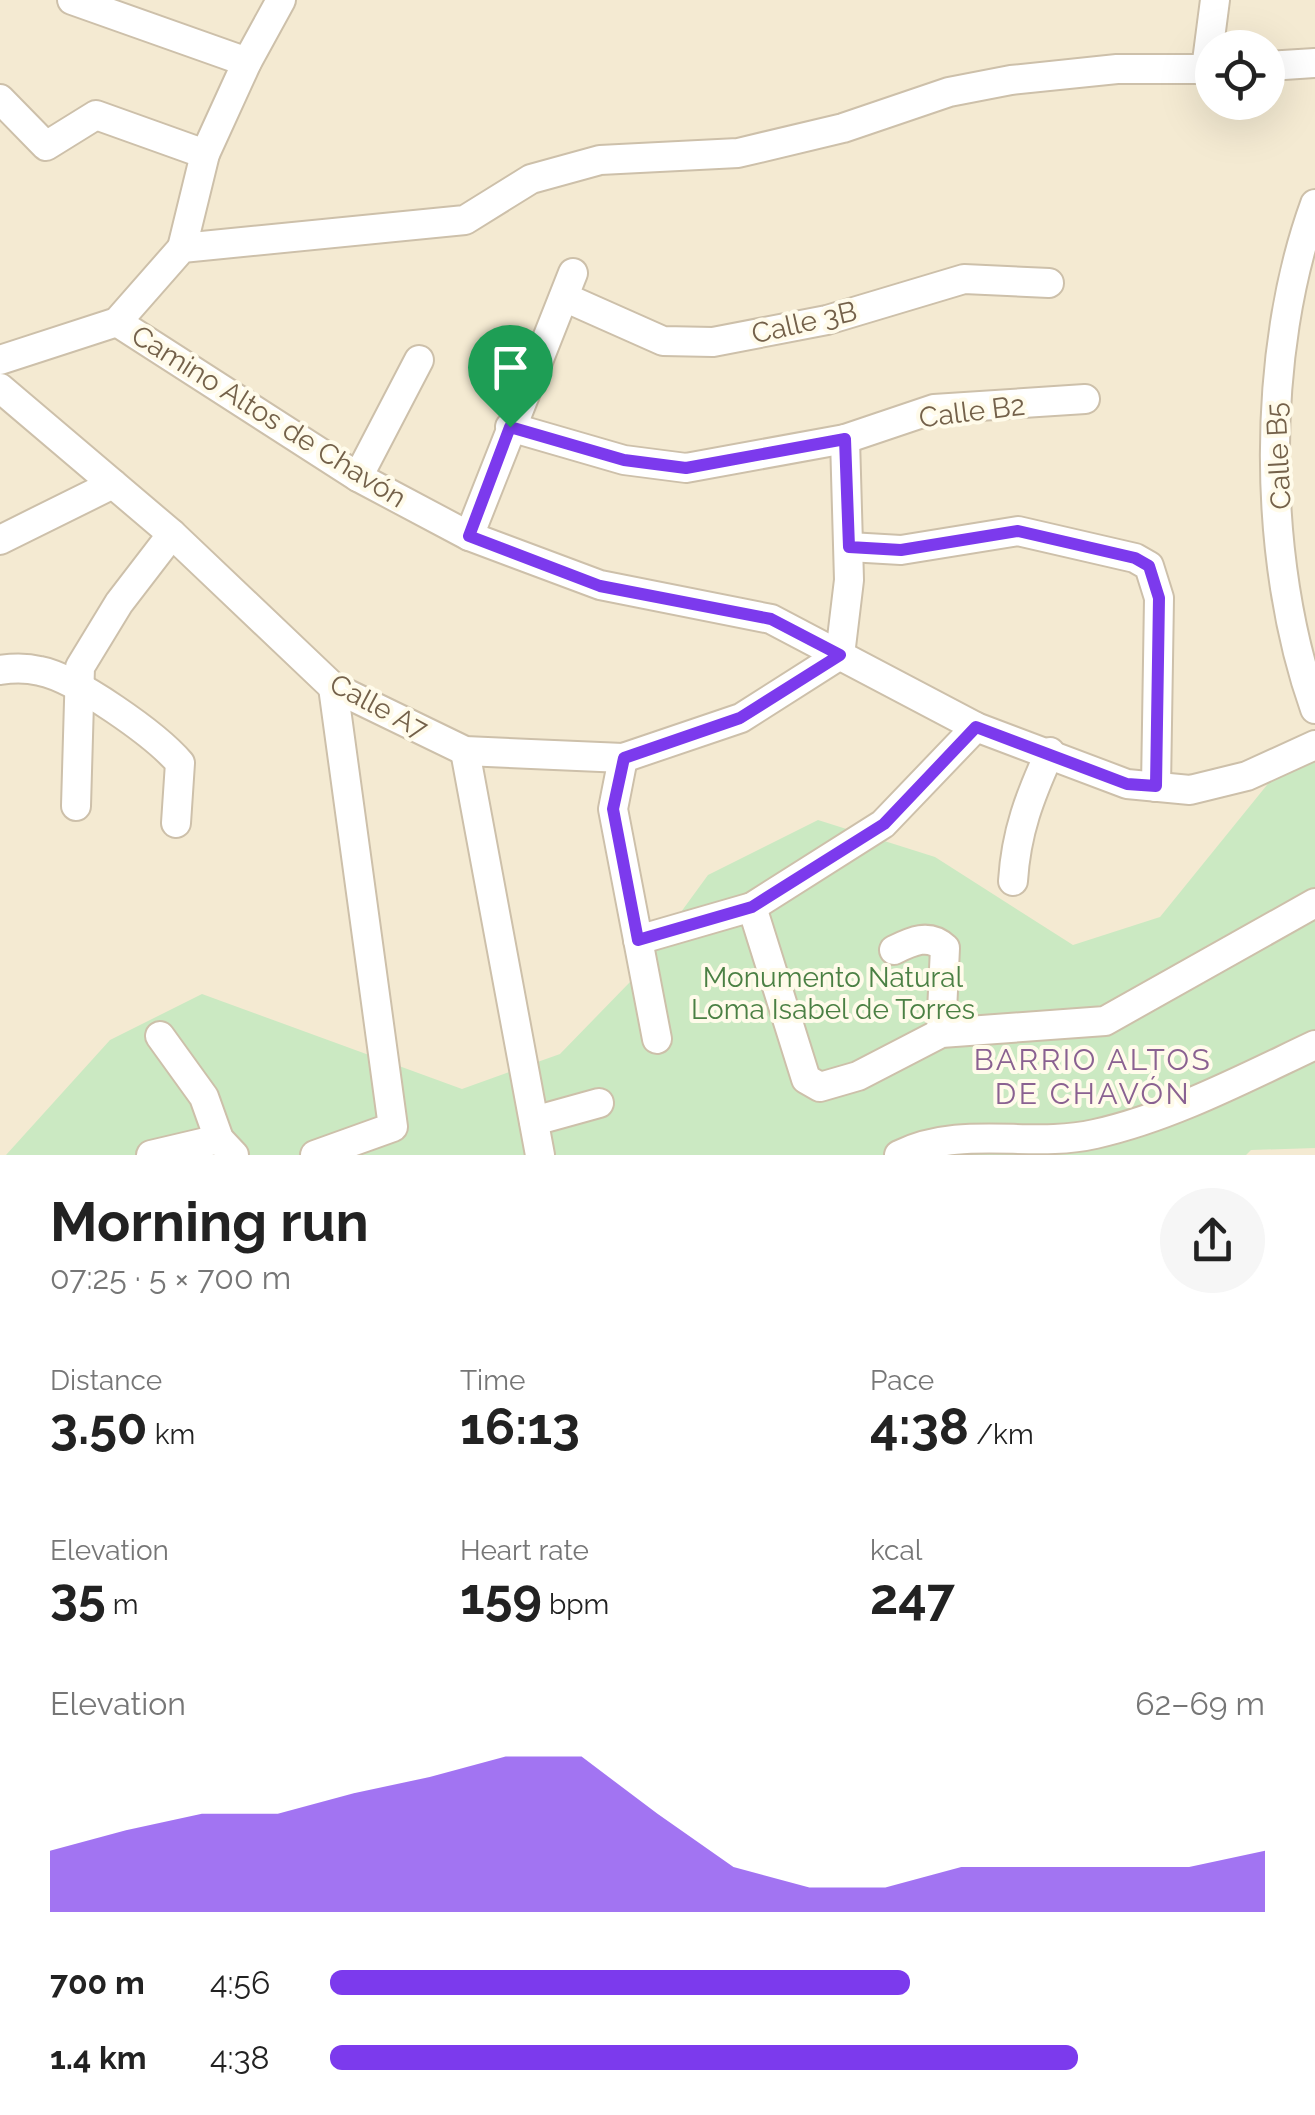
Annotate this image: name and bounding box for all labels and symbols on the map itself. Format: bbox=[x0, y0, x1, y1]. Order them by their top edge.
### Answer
street label: Calle 3B bbox=[748, 294, 860, 351]
street label: Camino Altos de Chavón bbox=[125, 318, 412, 514]
pin bbox=[468, 325, 553, 428]
street label: Calle B2 bbox=[917, 389, 1027, 434]
street label: Calle B5 bbox=[1259, 402, 1298, 510]
street label: Calle A7 bbox=[324, 667, 433, 746]
park label: Monumento Natural Loma Isabel de Torres bbox=[691, 961, 975, 1026]
district label: BARRIO ALTOS DE CHAVÓN bbox=[974, 1042, 1212, 1111]

